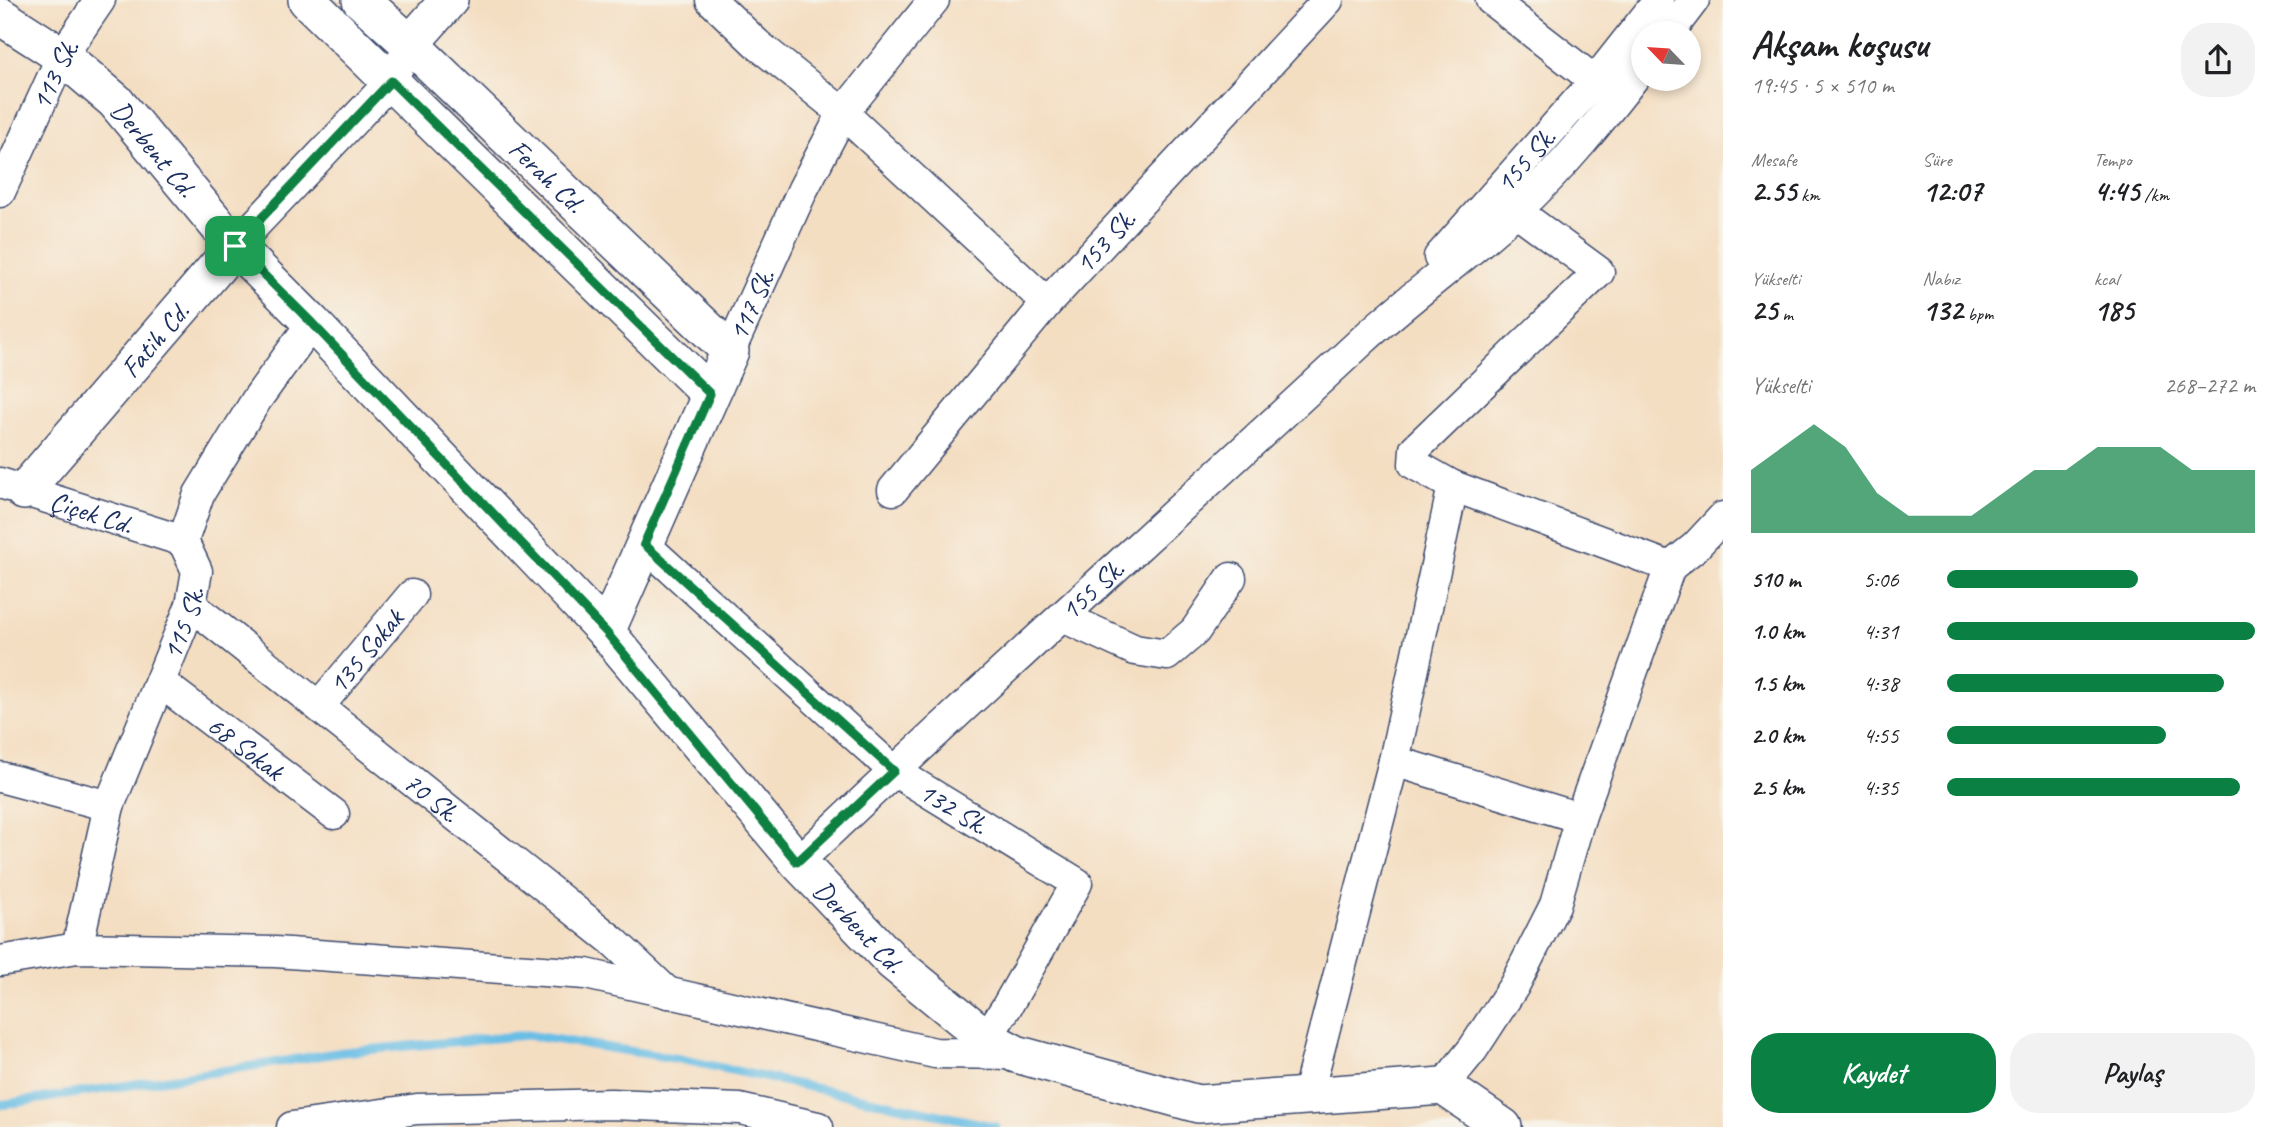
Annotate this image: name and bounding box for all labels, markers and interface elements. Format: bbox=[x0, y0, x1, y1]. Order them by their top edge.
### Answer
north arrow bbox=[1631, 21, 1701, 91]
map controls bbox=[1631, 21, 1701, 91]
text: Akşam koşusu bbox=[1751, 21, 1928, 68]
button: share bbox=[2181, 23, 2255, 97]
street label: 113 Sk. bbox=[23, 31, 87, 115]
text: 19:45 · 5 × 510 m bbox=[1751, 71, 1894, 100]
street label: Derbent Cd. bbox=[104, 93, 205, 204]
street label: 155 Sk. bbox=[1487, 120, 1563, 199]
street label: Ferah Cd. bbox=[502, 131, 593, 221]
text: Mesafe bbox=[1751, 148, 1797, 172]
text: Süre bbox=[1922, 148, 1952, 172]
text: Tempo bbox=[2094, 148, 2131, 172]
text: 2.55 bbox=[1751, 172, 1796, 210]
text: 12:07 bbox=[1922, 172, 1982, 210]
text: 4:45 bbox=[2094, 172, 2140, 210]
text: km bbox=[1796, 183, 1820, 207]
text: /km bbox=[2140, 183, 2169, 207]
street label: 153 Sk. bbox=[1067, 201, 1143, 280]
pin bbox=[205, 216, 265, 276]
icon: arrive bbox=[216, 227, 254, 265]
street label: 117 Sk. bbox=[720, 263, 782, 346]
text: Yükselti bbox=[1751, 267, 1800, 291]
text: Nabız bbox=[1922, 267, 1960, 291]
text: kcal bbox=[2094, 267, 2119, 291]
text: 25 bbox=[1751, 291, 1778, 329]
text: 132 bbox=[1922, 291, 1963, 329]
text: 185 bbox=[2094, 291, 2134, 329]
street label: Fatih Cd. bbox=[112, 294, 197, 384]
text: m bbox=[1778, 302, 1793, 326]
text: bpm bbox=[1963, 302, 1994, 326]
text: Yükselti bbox=[1751, 371, 1811, 400]
text: 268–272 m bbox=[2164, 371, 2255, 400]
street label: Çiçek Cd. bbox=[46, 483, 138, 542]
street label: 155 Sk. bbox=[1053, 551, 1131, 627]
text: 510 m bbox=[1751, 565, 1800, 594]
text: 5:06 bbox=[1863, 565, 1899, 594]
street label: 115 Sk. bbox=[153, 584, 211, 664]
street label: 135 Sokak bbox=[320, 600, 412, 700]
text: 1.0 km bbox=[1751, 617, 1805, 646]
text: 4:31 bbox=[1863, 617, 1899, 646]
text: 1.5 km bbox=[1751, 669, 1804, 698]
text: 4:38 bbox=[1863, 669, 1899, 698]
street label: 68 Sokak bbox=[201, 707, 293, 789]
text: 2.0 km bbox=[1751, 721, 1805, 750]
text: 4:55 bbox=[1863, 721, 1899, 750]
street label: 70 Sk. bbox=[397, 764, 467, 830]
street label: 132 Sk. bbox=[913, 773, 995, 842]
text: 2.5 km bbox=[1751, 773, 1804, 802]
text: 4:35 bbox=[1863, 773, 1899, 802]
street label: Derbent Cd. bbox=[806, 872, 911, 981]
button: Kaydet bbox=[1751, 1033, 1996, 1113]
button: Paylaş bbox=[2010, 1033, 2255, 1113]

